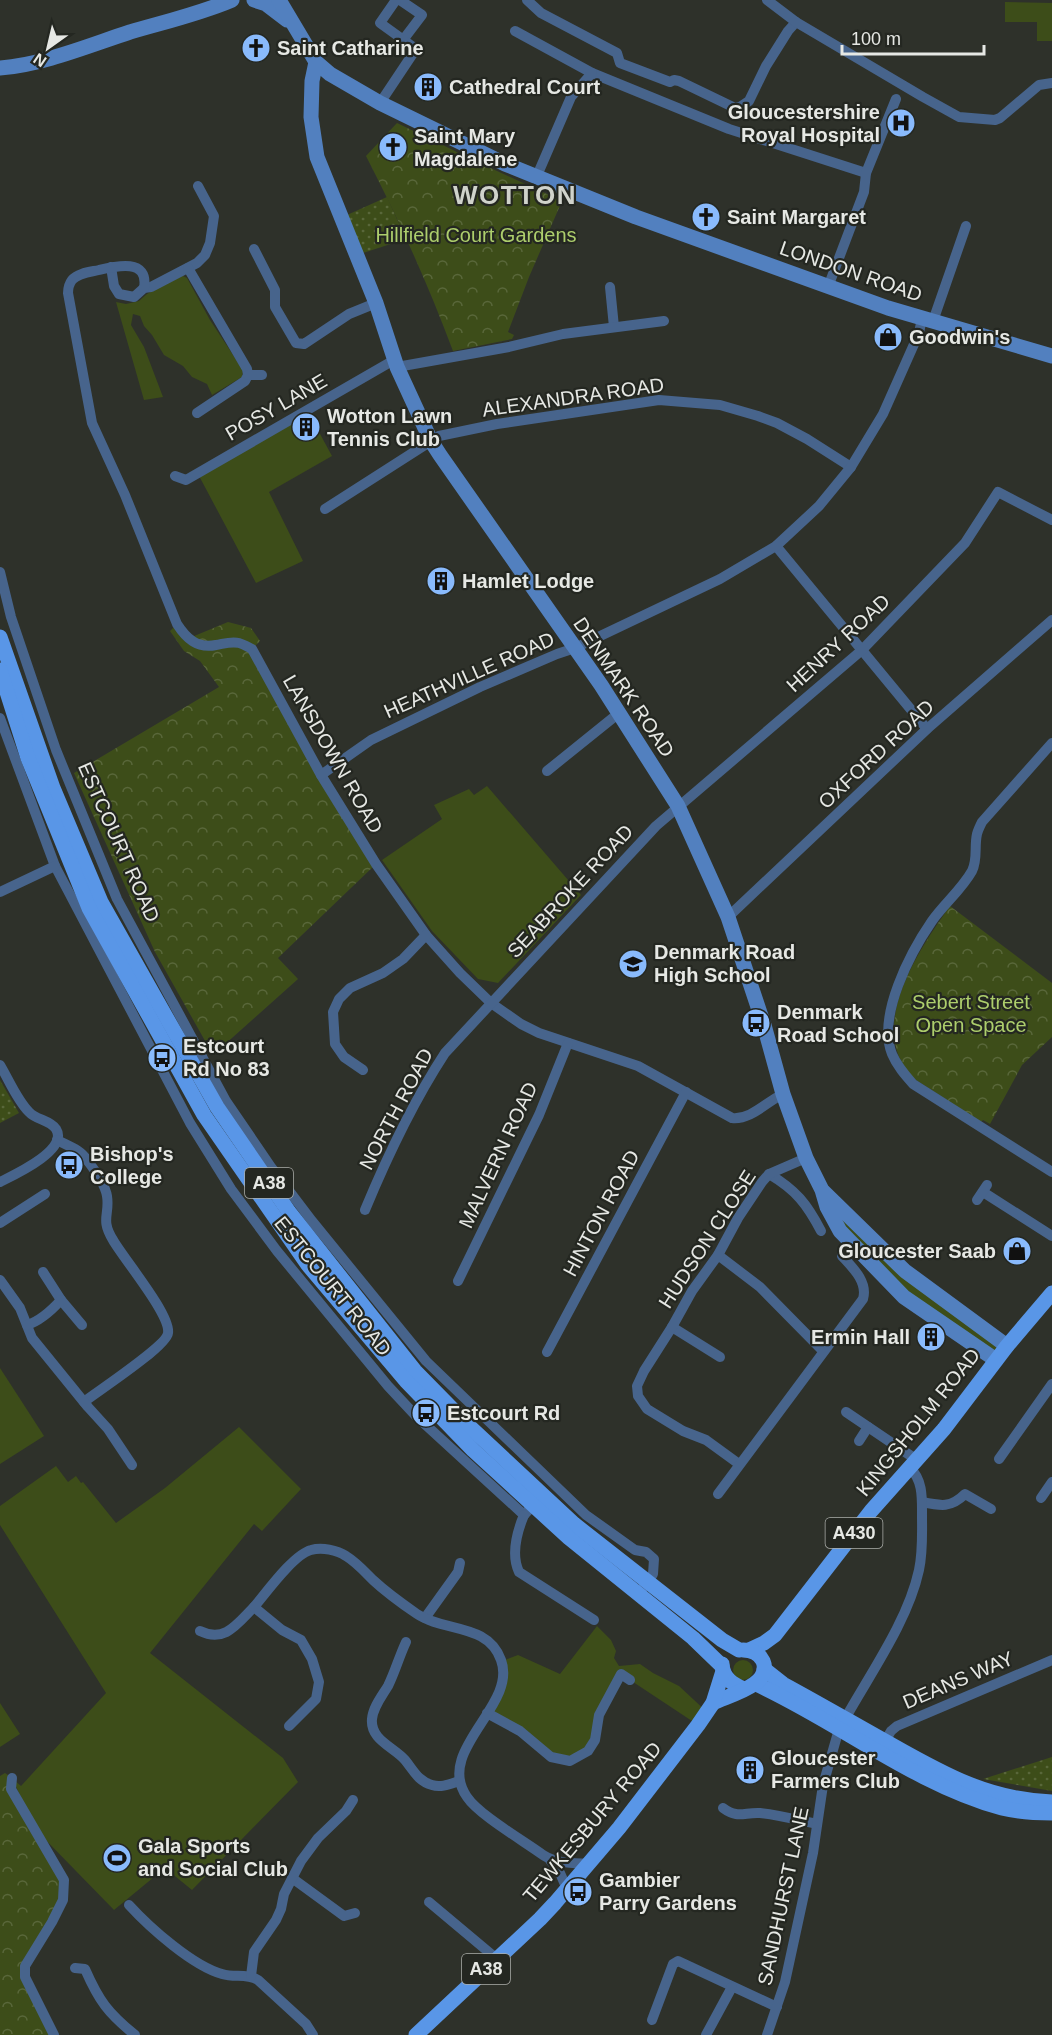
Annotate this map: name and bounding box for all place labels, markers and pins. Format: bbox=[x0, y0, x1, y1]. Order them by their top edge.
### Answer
church icon: Saint Catharine bbox=[240, 32, 272, 64]
place label: Saint Catharine bbox=[277, 37, 424, 59]
building icon: Cathedral Court bbox=[412, 71, 444, 103]
place label: Cathedral Court bbox=[449, 76, 600, 98]
place label: Gloucestershire Royal Hospital bbox=[728, 101, 880, 146]
hospital icon: Gloucestershire Royal Hospital bbox=[885, 107, 917, 139]
place label: Saint Mary Magdalene bbox=[414, 125, 517, 170]
church icon: Saint Mary Magdalene bbox=[377, 131, 409, 163]
church icon: Saint Margaret bbox=[690, 201, 722, 233]
place label: Saint Margaret bbox=[727, 206, 866, 228]
shop icon: Goodwin's bbox=[872, 321, 904, 353]
place label: Goodwin's bbox=[909, 326, 1010, 348]
place label: Wotton Lawn Tennis Club bbox=[327, 405, 452, 450]
building icon: Wotton Lawn Tennis Club bbox=[290, 411, 322, 443]
building icon: Hamlet Lodge bbox=[425, 565, 457, 597]
place label: Hamlet Lodge bbox=[462, 570, 594, 592]
place label: Denmark Road High School bbox=[654, 941, 795, 986]
school or university icon: Denmark Road High School bbox=[617, 948, 649, 980]
place label: Denmark Road School bbox=[777, 1001, 899, 1046]
bus stop icon: Denmark Road School bbox=[740, 1007, 772, 1039]
place label: Estcourt Rd No 83 bbox=[183, 1035, 270, 1080]
bus stop icon: Estcourt Rd No 83 bbox=[146, 1042, 178, 1074]
place label: Bishop's College bbox=[90, 1143, 174, 1188]
bus stop icon: Bishop's College bbox=[53, 1149, 85, 1181]
shop icon: Gloucester Saab bbox=[1001, 1235, 1033, 1267]
place label: Gloucester Saab bbox=[838, 1240, 996, 1262]
building icon: Ermin Hall bbox=[915, 1321, 947, 1353]
place label: Ermin Hall bbox=[811, 1326, 910, 1348]
bus stop icon: Estcourt Rd bbox=[410, 1397, 442, 1429]
place label: Estcourt Rd bbox=[447, 1402, 560, 1424]
place label: Gloucester Farmers Club bbox=[771, 1747, 900, 1792]
building icon: Gloucester Farmers Club bbox=[734, 1754, 766, 1786]
place label: Gala Sports and Social Club bbox=[138, 1835, 288, 1880]
sports icon: Gala Sports and Social Club bbox=[101, 1842, 133, 1874]
place label: Gambier Parry Gardens bbox=[599, 1869, 737, 1914]
bus stop icon: Gambier Parry Gardens bbox=[562, 1876, 594, 1908]

